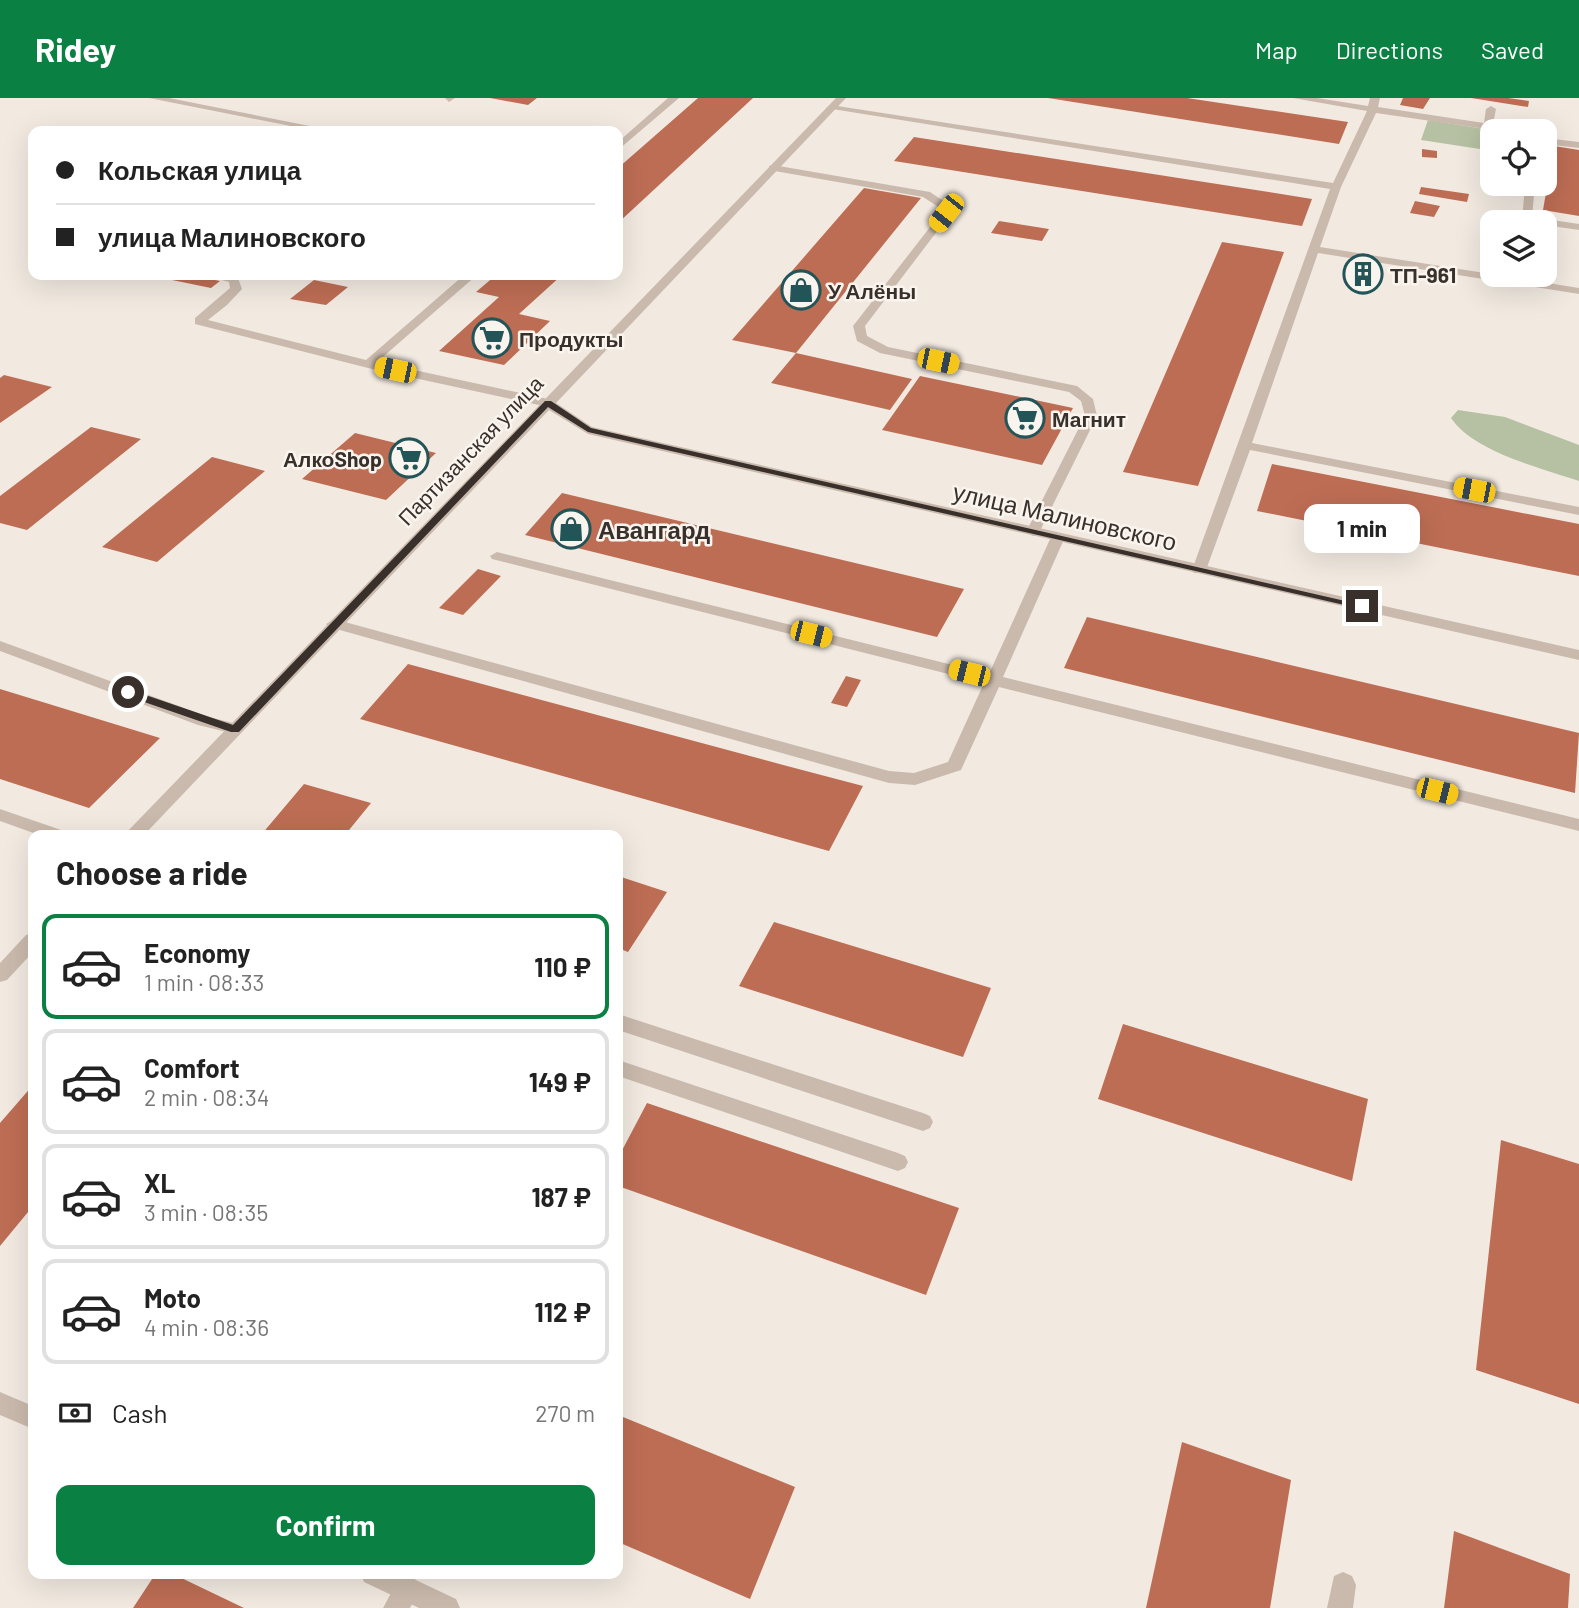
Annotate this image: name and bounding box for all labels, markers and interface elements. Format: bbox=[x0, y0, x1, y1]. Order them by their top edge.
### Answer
text: Ridey bbox=[35, 29, 116, 69]
text: Map bbox=[1255, 35, 1298, 64]
text: Directions bbox=[1336, 35, 1443, 64]
text: Saved bbox=[1481, 35, 1544, 64]
map controls bbox=[1480, 119, 1557, 287]
button: locate bbox=[1480, 119, 1557, 196]
text: Кольская улица bbox=[98, 154, 301, 185]
car bbox=[925, 190, 968, 236]
button: layers bbox=[1480, 210, 1557, 287]
text: улица Малиновского bbox=[98, 221, 366, 252]
building icon: ТП-961 bbox=[1342, 253, 1384, 295]
place label: ТП-961 bbox=[1390, 262, 1456, 287]
shop icon: У Алёны bbox=[780, 269, 822, 311]
place label: У Алёны bbox=[828, 278, 916, 303]
supermarket icon: Продукты bbox=[471, 317, 513, 359]
place label: Продукты bbox=[519, 326, 623, 351]
car bbox=[916, 346, 961, 376]
car bbox=[373, 355, 418, 385]
street label: Партизанская улица bbox=[392, 370, 548, 530]
supermarket icon: Магнит bbox=[1004, 397, 1046, 439]
place label: Магнит bbox=[1052, 406, 1126, 431]
supermarket icon: АлкоShop bbox=[388, 437, 430, 479]
place label: АлкоShop bbox=[283, 446, 382, 471]
street label: улица Малиновского bbox=[950, 476, 1180, 556]
car bbox=[1452, 476, 1497, 504]
callout: 1 min bbox=[1304, 504, 1420, 554]
shop icon: Авангард bbox=[550, 508, 592, 550]
text: 1 min bbox=[1337, 514, 1387, 542]
place label: Авангард bbox=[598, 515, 710, 544]
route end bbox=[1346, 590, 1378, 622]
car bbox=[789, 619, 834, 649]
car bbox=[947, 658, 992, 688]
route start bbox=[112, 676, 144, 708]
car bbox=[1415, 776, 1460, 806]
text: Choose a ride bbox=[56, 853, 248, 891]
icon: car bbox=[60, 935, 123, 998]
text: Economy bbox=[144, 937, 250, 968]
text: 110 ₽ bbox=[534, 951, 591, 982]
text: 1 min · 08:33 bbox=[144, 968, 264, 996]
icon: car bbox=[60, 1050, 123, 1113]
text: Comfort bbox=[144, 1052, 240, 1083]
text: 149 ₽ bbox=[529, 1066, 591, 1097]
text: 2 min · 08:34 bbox=[144, 1083, 270, 1111]
icon: car bbox=[60, 1165, 123, 1228]
text: XL bbox=[144, 1167, 175, 1198]
text: 187 ₽ bbox=[531, 1181, 591, 1212]
text: 3 min · 08:35 bbox=[144, 1198, 268, 1226]
icon: car bbox=[60, 1280, 123, 1343]
text: Moto bbox=[144, 1282, 201, 1313]
text: 112 ₽ bbox=[534, 1296, 591, 1327]
text: 4 min · 08:36 bbox=[144, 1313, 269, 1341]
icon: cash bbox=[56, 1394, 94, 1432]
text: Cash bbox=[112, 1397, 167, 1428]
text: 270 m bbox=[535, 1399, 595, 1427]
button: Confirm bbox=[56, 1485, 595, 1565]

